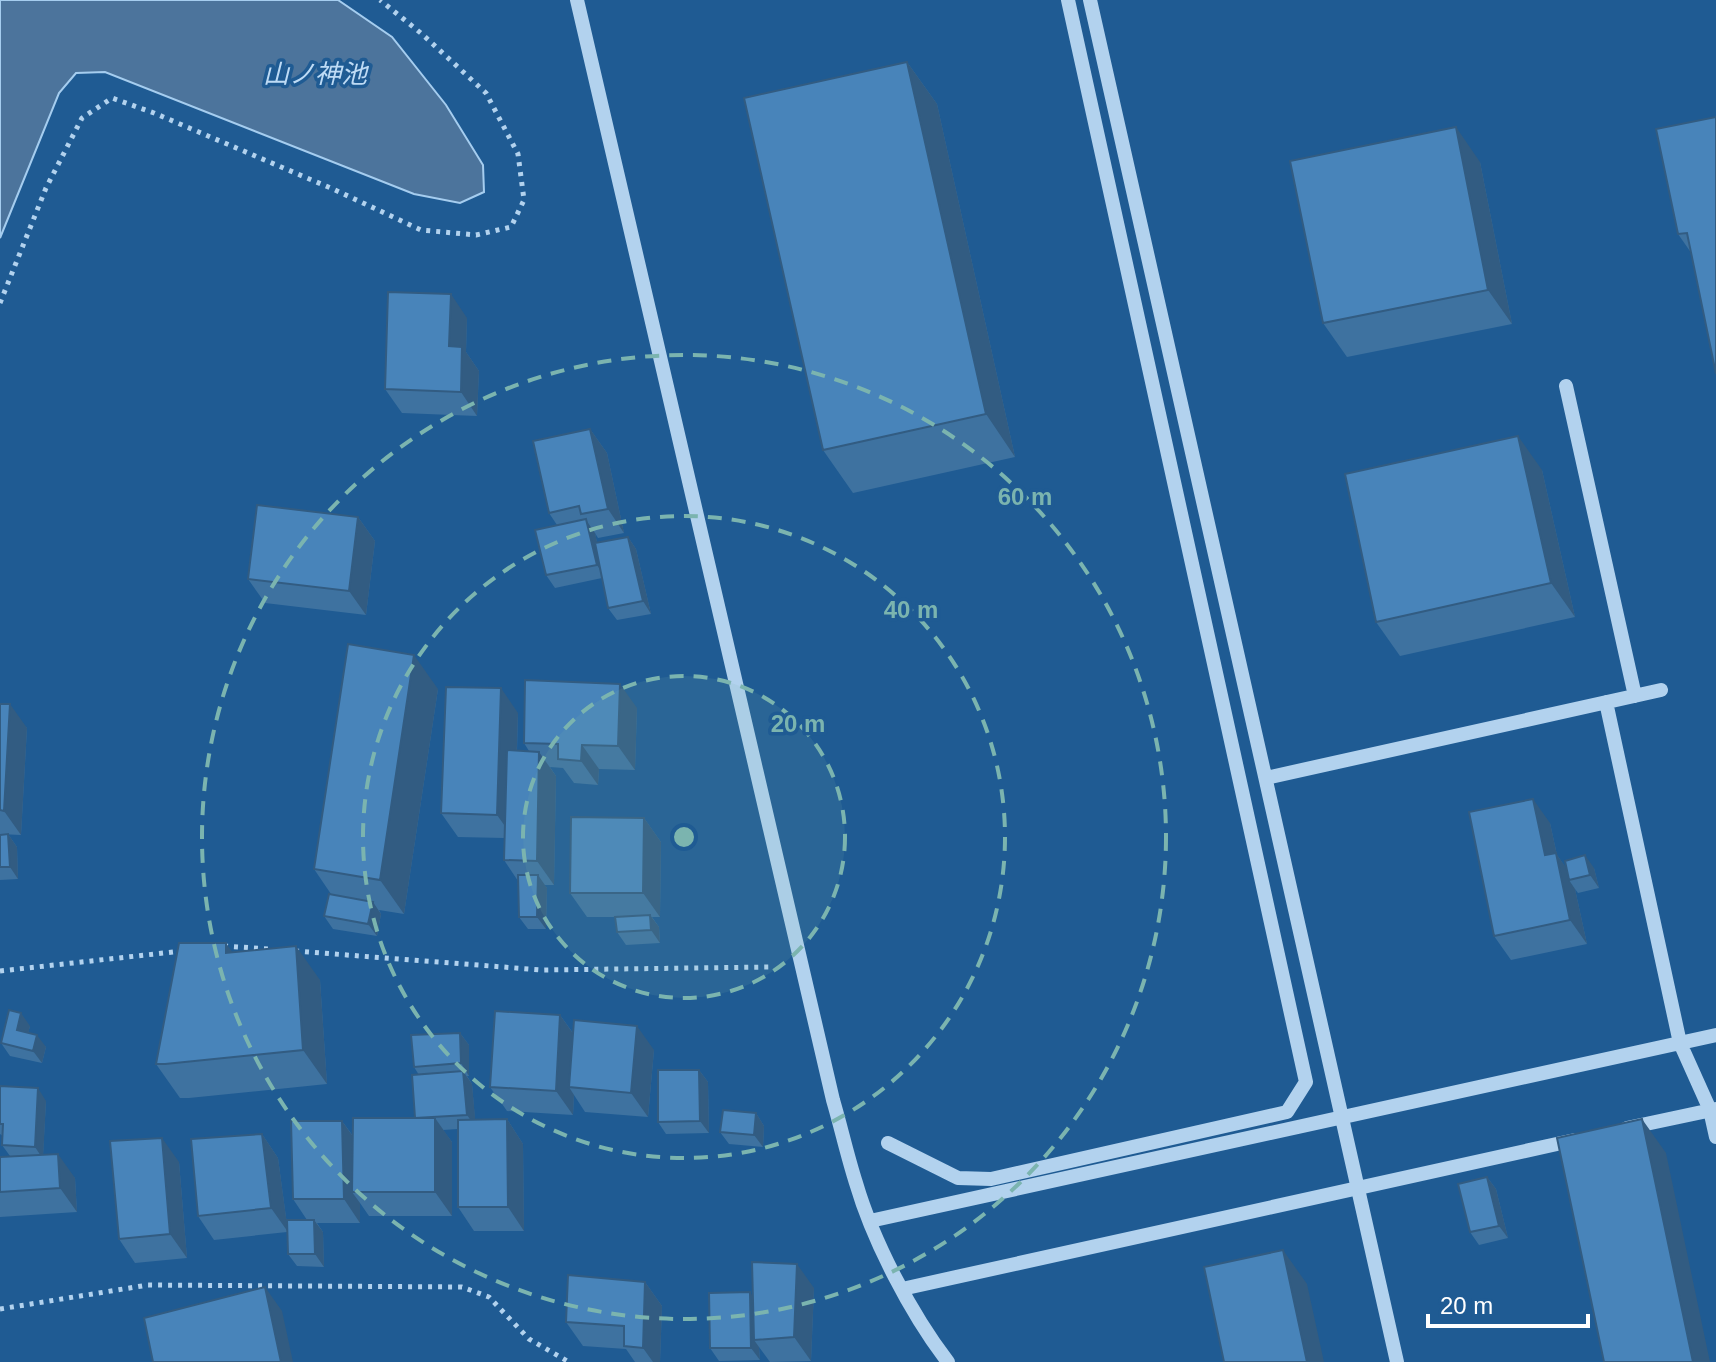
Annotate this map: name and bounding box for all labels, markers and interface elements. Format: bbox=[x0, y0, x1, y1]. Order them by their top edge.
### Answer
water label: 山ノ神池 bbox=[263, 59, 370, 89]
text: 60 m bbox=[998, 483, 1052, 510]
text: 40 m bbox=[884, 596, 938, 623]
text: 20 m bbox=[771, 710, 825, 737]
centre of rings bbox=[670, 823, 698, 851]
scale bar bbox=[1428, 1278, 1588, 1328]
text: 20 m bbox=[1440, 1292, 1493, 1319]

